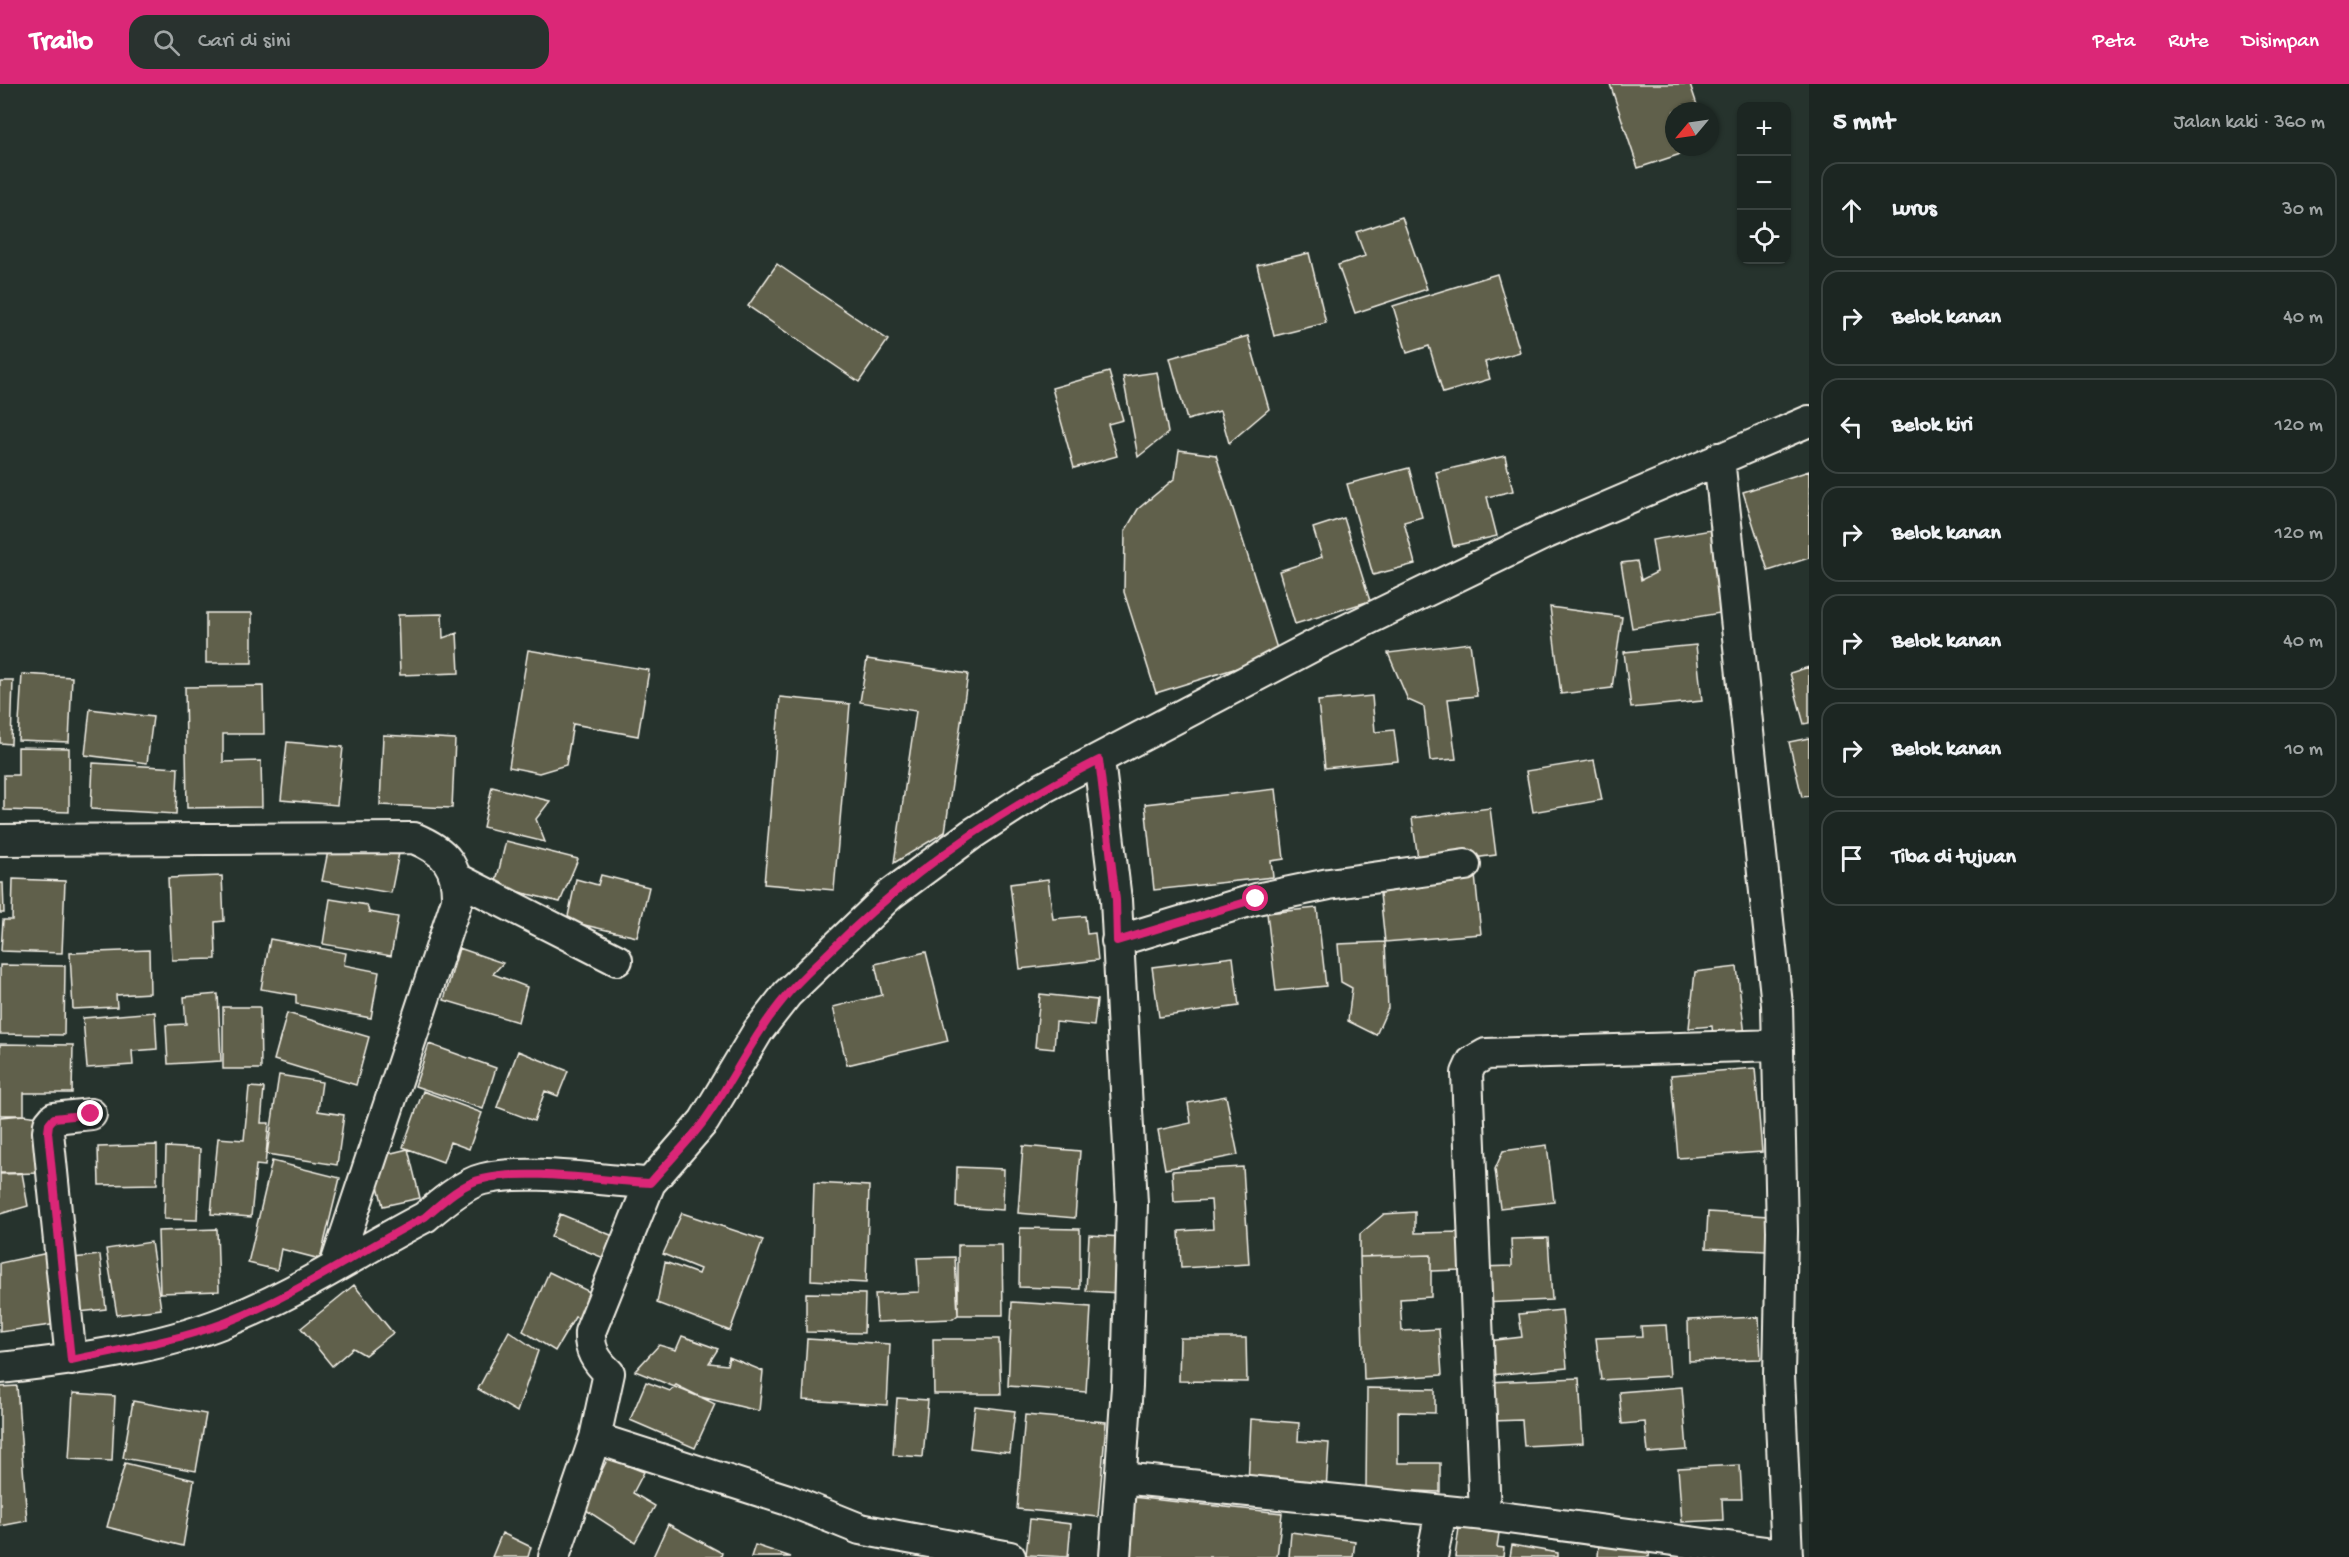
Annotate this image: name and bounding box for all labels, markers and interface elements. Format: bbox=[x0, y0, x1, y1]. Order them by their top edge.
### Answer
search box bbox=[129, 15, 549, 69]
text: Trailo bbox=[30, 26, 93, 59]
icon: search bbox=[150, 26, 183, 59]
text: Cari di sini bbox=[198, 29, 291, 55]
text: Peta bbox=[2093, 30, 2135, 55]
text: Rute bbox=[2168, 30, 2209, 55]
text: Disimpan bbox=[2242, 30, 2319, 55]
north arrow bbox=[1665, 102, 1719, 156]
map controls bbox=[1737, 102, 1791, 264]
button: + bbox=[1737, 102, 1791, 156]
text: 5 mnt bbox=[1833, 108, 1894, 139]
text: Jalan kaki · 360 m bbox=[2174, 112, 2325, 135]
button: − bbox=[1737, 156, 1791, 210]
icon: ahead bbox=[1835, 194, 1868, 227]
text: Lurus bbox=[1892, 197, 1937, 223]
text: 30 m bbox=[2282, 199, 2323, 222]
button: locate bbox=[1737, 210, 1791, 264]
icon: right bbox=[1835, 302, 1868, 335]
text: Belok kanan bbox=[1892, 305, 2001, 331]
text: 40 m bbox=[2283, 307, 2323, 330]
icon: left bbox=[1835, 410, 1868, 443]
text: Belok kiri bbox=[1892, 413, 1973, 439]
text: 120 m bbox=[2275, 415, 2323, 438]
icon: right bbox=[1835, 518, 1868, 551]
text: Belok kanan bbox=[1892, 521, 2001, 547]
text: 120 m bbox=[2275, 523, 2323, 546]
icon: right bbox=[1835, 626, 1868, 659]
text: Belok kanan bbox=[1892, 629, 2001, 655]
text: 40 m bbox=[2283, 631, 2323, 654]
icon: right bbox=[1835, 734, 1868, 767]
text: Belok kanan bbox=[1892, 737, 2001, 763]
text: 10 m bbox=[2285, 739, 2323, 762]
icon: arrive bbox=[1835, 842, 1868, 875]
text: Tiba di tujuan bbox=[1892, 845, 2016, 871]
route start bbox=[1242, 885, 1268, 911]
route end bbox=[77, 1100, 103, 1126]

